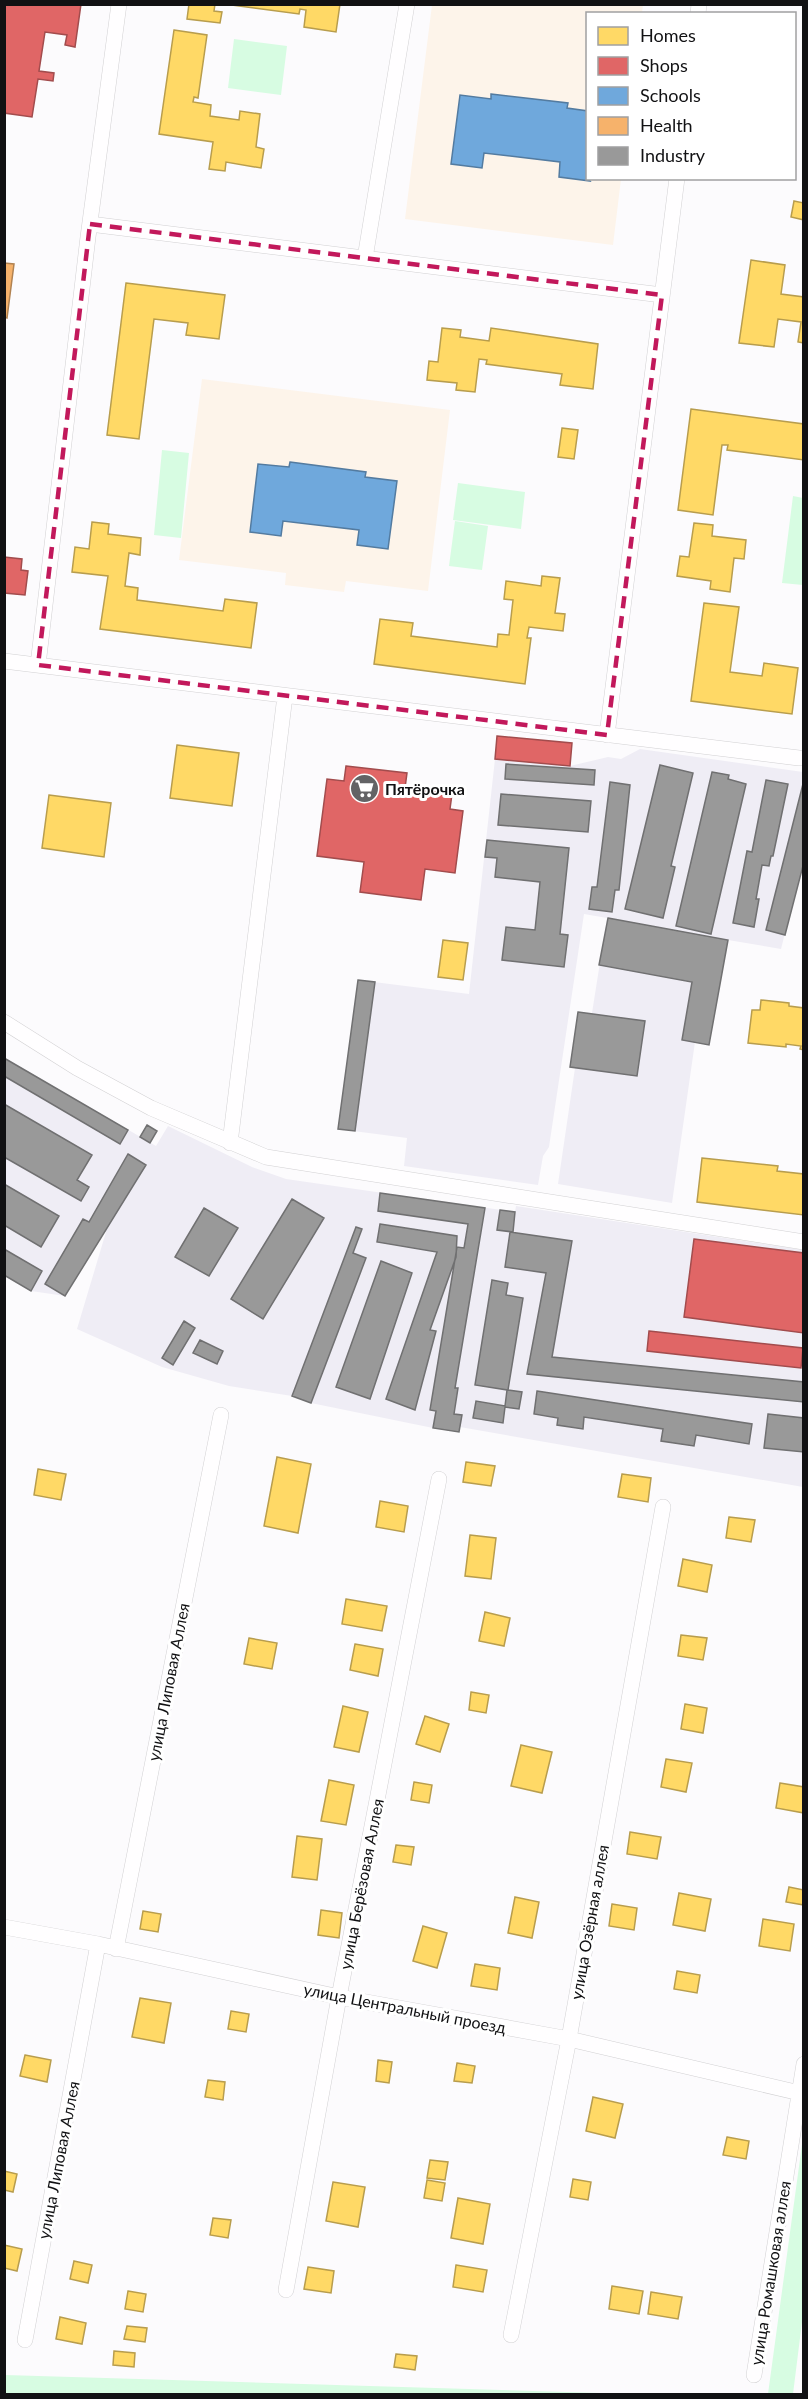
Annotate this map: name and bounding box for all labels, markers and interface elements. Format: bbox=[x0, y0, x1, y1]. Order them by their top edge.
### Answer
legend bbox=[586, 12, 796, 180]
text: Homes bbox=[640, 24, 696, 46]
text: Shops bbox=[640, 54, 688, 76]
text: Schools bbox=[640, 84, 701, 106]
text: Health bbox=[640, 114, 693, 136]
text: Industry bbox=[640, 144, 706, 166]
supermarket icon: Пятёрочка bbox=[348, 772, 380, 804]
place label: Пятёрочка bbox=[385, 779, 465, 798]
street label: улица Липовая Аллея bbox=[143, 1601, 193, 1763]
street label: улица Берёзовая Аллея bbox=[335, 1797, 387, 1971]
street label: улица Озёрная аллея bbox=[566, 1843, 612, 2001]
street label: улица Центральный проезд bbox=[302, 1979, 508, 2037]
street label: улица Липовая Аллея bbox=[33, 2079, 83, 2241]
street label: улица Ромашковая аллея bbox=[746, 2179, 794, 2367]

